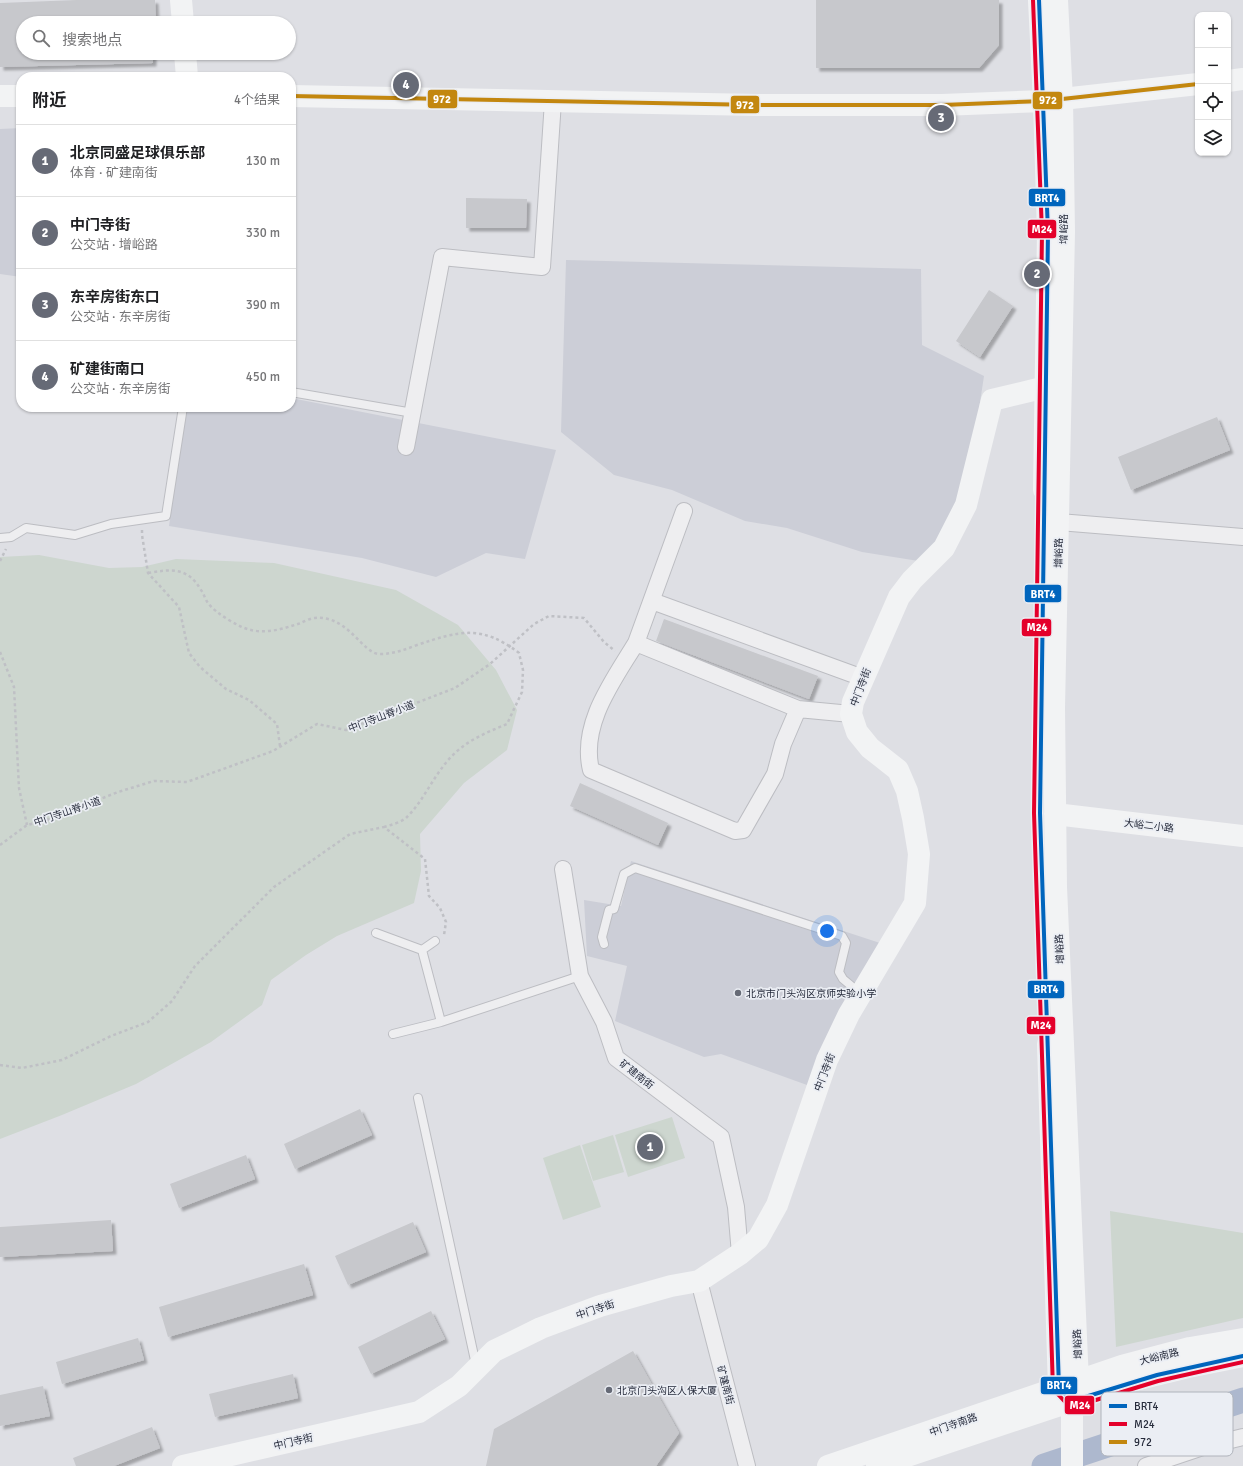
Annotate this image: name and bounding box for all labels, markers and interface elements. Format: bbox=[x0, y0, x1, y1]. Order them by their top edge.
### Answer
map controls bbox=[1195, 12, 1231, 156]
button: + bbox=[1195, 12, 1231, 48]
search box bbox=[16, 16, 296, 60]
icon: search bbox=[30, 27, 52, 49]
text: 搜索地点 bbox=[62, 31, 122, 49]
button: − bbox=[1195, 48, 1231, 84]
pin: 4 bbox=[393, 70, 419, 100]
button: locate bbox=[1195, 84, 1231, 120]
line badge: 972 bbox=[427, 89, 458, 109]
text: 附近 bbox=[32, 90, 66, 111]
line badge: 972 bbox=[1032, 91, 1063, 110]
text: 4个结果 bbox=[234, 92, 280, 108]
text: 972 bbox=[433, 93, 451, 106]
text: 972 bbox=[1039, 94, 1057, 107]
line badge: 972 bbox=[730, 95, 760, 114]
text: 972 bbox=[736, 99, 754, 112]
pin: 3 bbox=[928, 103, 954, 133]
button: layers bbox=[1195, 120, 1231, 156]
text: 北京同盛足球俱乐部 bbox=[70, 144, 205, 162]
text: 1 bbox=[41, 153, 49, 169]
text: 130 m bbox=[246, 153, 280, 169]
text: 体育 · 矿建南街 bbox=[70, 165, 158, 181]
line badge: BRT4 bbox=[1028, 188, 1066, 207]
text: BRT4 bbox=[1035, 192, 1060, 205]
street label: 增峪路 bbox=[1058, 214, 1070, 244]
text: 中门寺街 bbox=[70, 216, 130, 234]
line badge: M24 bbox=[1027, 219, 1057, 239]
text: M24 bbox=[1031, 223, 1053, 236]
text: 2 bbox=[41, 225, 49, 241]
text: 330 m bbox=[246, 225, 280, 241]
text: 公交站 · 增峪路 bbox=[70, 237, 158, 253]
pin: 2 bbox=[1024, 259, 1050, 289]
text: 东辛房街东口 bbox=[70, 288, 160, 306]
text: 3 bbox=[41, 297, 49, 313]
text: 390 m bbox=[246, 297, 280, 313]
text: 公交站 · 东辛房街 bbox=[70, 309, 171, 325]
text: 矿建街南口 bbox=[70, 360, 145, 378]
text: 4 bbox=[41, 369, 49, 385]
text: 450 m bbox=[246, 369, 280, 385]
text: 公交站 · 东辛房街 bbox=[70, 381, 171, 397]
street label: 增峪路 bbox=[1053, 538, 1065, 568]
line badge: BRT4 bbox=[1024, 584, 1062, 603]
text: BRT4 bbox=[1031, 588, 1056, 601]
line badge: M24 bbox=[1021, 618, 1052, 637]
text: M24 bbox=[1026, 621, 1048, 634]
street label: 中门寺街 bbox=[848, 667, 874, 708]
street label: 中门寺山脊小道 bbox=[347, 699, 416, 735]
street label: 中门寺山脊小道 bbox=[32, 795, 102, 829]
street label: 大峪二小路 bbox=[1123, 817, 1174, 835]
your location bbox=[817, 921, 837, 941]
street label: 增峪路 bbox=[1053, 934, 1067, 964]
line badge: BRT4 bbox=[1027, 980, 1065, 999]
text: BRT4 bbox=[1034, 983, 1059, 996]
marker: 北京市门头沟区京师实验小学 bbox=[733, 988, 743, 998]
place label: 北京市门头沟区京师实验小学 bbox=[746, 988, 876, 1000]
line badge: M24 bbox=[1026, 1016, 1056, 1035]
text: M24 bbox=[1030, 1019, 1052, 1032]
street label: 中门寺街 bbox=[812, 1052, 838, 1093]
street label: 矿建南街 bbox=[617, 1058, 656, 1092]
pin: 1 bbox=[637, 1132, 663, 1162]
street label: 中门寺街 bbox=[574, 1298, 616, 1322]
street label: 增峪路 bbox=[1071, 1329, 1085, 1359]
street label: 大峪南路 bbox=[1138, 1346, 1180, 1368]
street label: 矿建南街 bbox=[714, 1364, 736, 1406]
line badge: BRT4 bbox=[1040, 1376, 1078, 1395]
text: BRT4 bbox=[1047, 1379, 1072, 1392]
marker: 北京门头沟区人保大厦 bbox=[604, 1385, 614, 1395]
place label: 北京门头沟区人保大厦 bbox=[617, 1385, 717, 1397]
legend bbox=[1101, 1392, 1233, 1456]
line badge: M24 bbox=[1064, 1395, 1095, 1415]
text: M24 bbox=[1069, 1399, 1091, 1412]
text: BRT4 bbox=[1134, 1400, 1159, 1413]
street label: 中门寺南路 bbox=[928, 1411, 979, 1439]
text: M24 bbox=[1134, 1418, 1155, 1431]
street label: 中门寺街 bbox=[272, 1432, 314, 1452]
text: 972 bbox=[1134, 1436, 1152, 1449]

